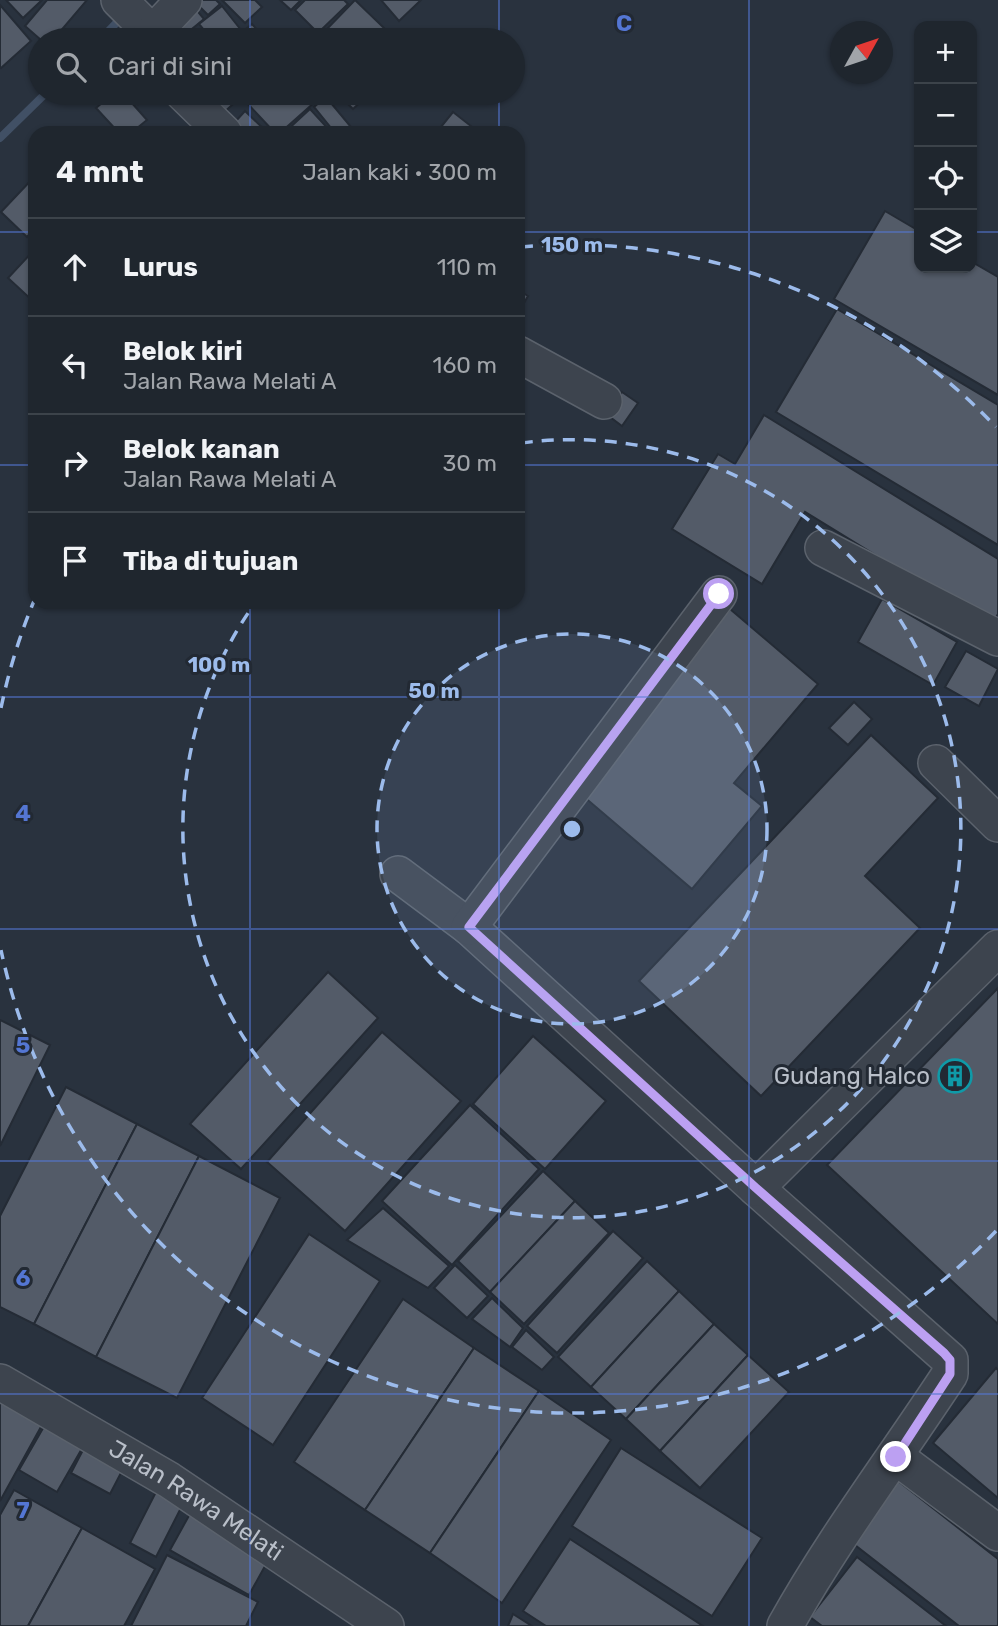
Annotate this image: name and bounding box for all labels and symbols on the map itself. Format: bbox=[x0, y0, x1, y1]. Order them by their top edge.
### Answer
text: C bbox=[616, 9, 632, 37]
north arrow bbox=[830, 21, 893, 84]
text: 150 m bbox=[541, 232, 603, 257]
route start bbox=[703, 578, 734, 609]
text: 100 m bbox=[188, 652, 250, 677]
text: 50 m bbox=[408, 678, 460, 703]
text: 4 bbox=[15, 799, 31, 827]
centre of rings bbox=[560, 817, 584, 841]
text: 5 bbox=[16, 1031, 31, 1059]
building icon: Gudang Halco bbox=[936, 1057, 974, 1095]
place label: Gudang Halco bbox=[774, 1062, 930, 1090]
text: 6 bbox=[16, 1264, 31, 1292]
street label: Jalan Rawa Melati bbox=[104, 1434, 288, 1567]
route end bbox=[880, 1441, 911, 1472]
text: 7 bbox=[16, 1496, 30, 1524]

